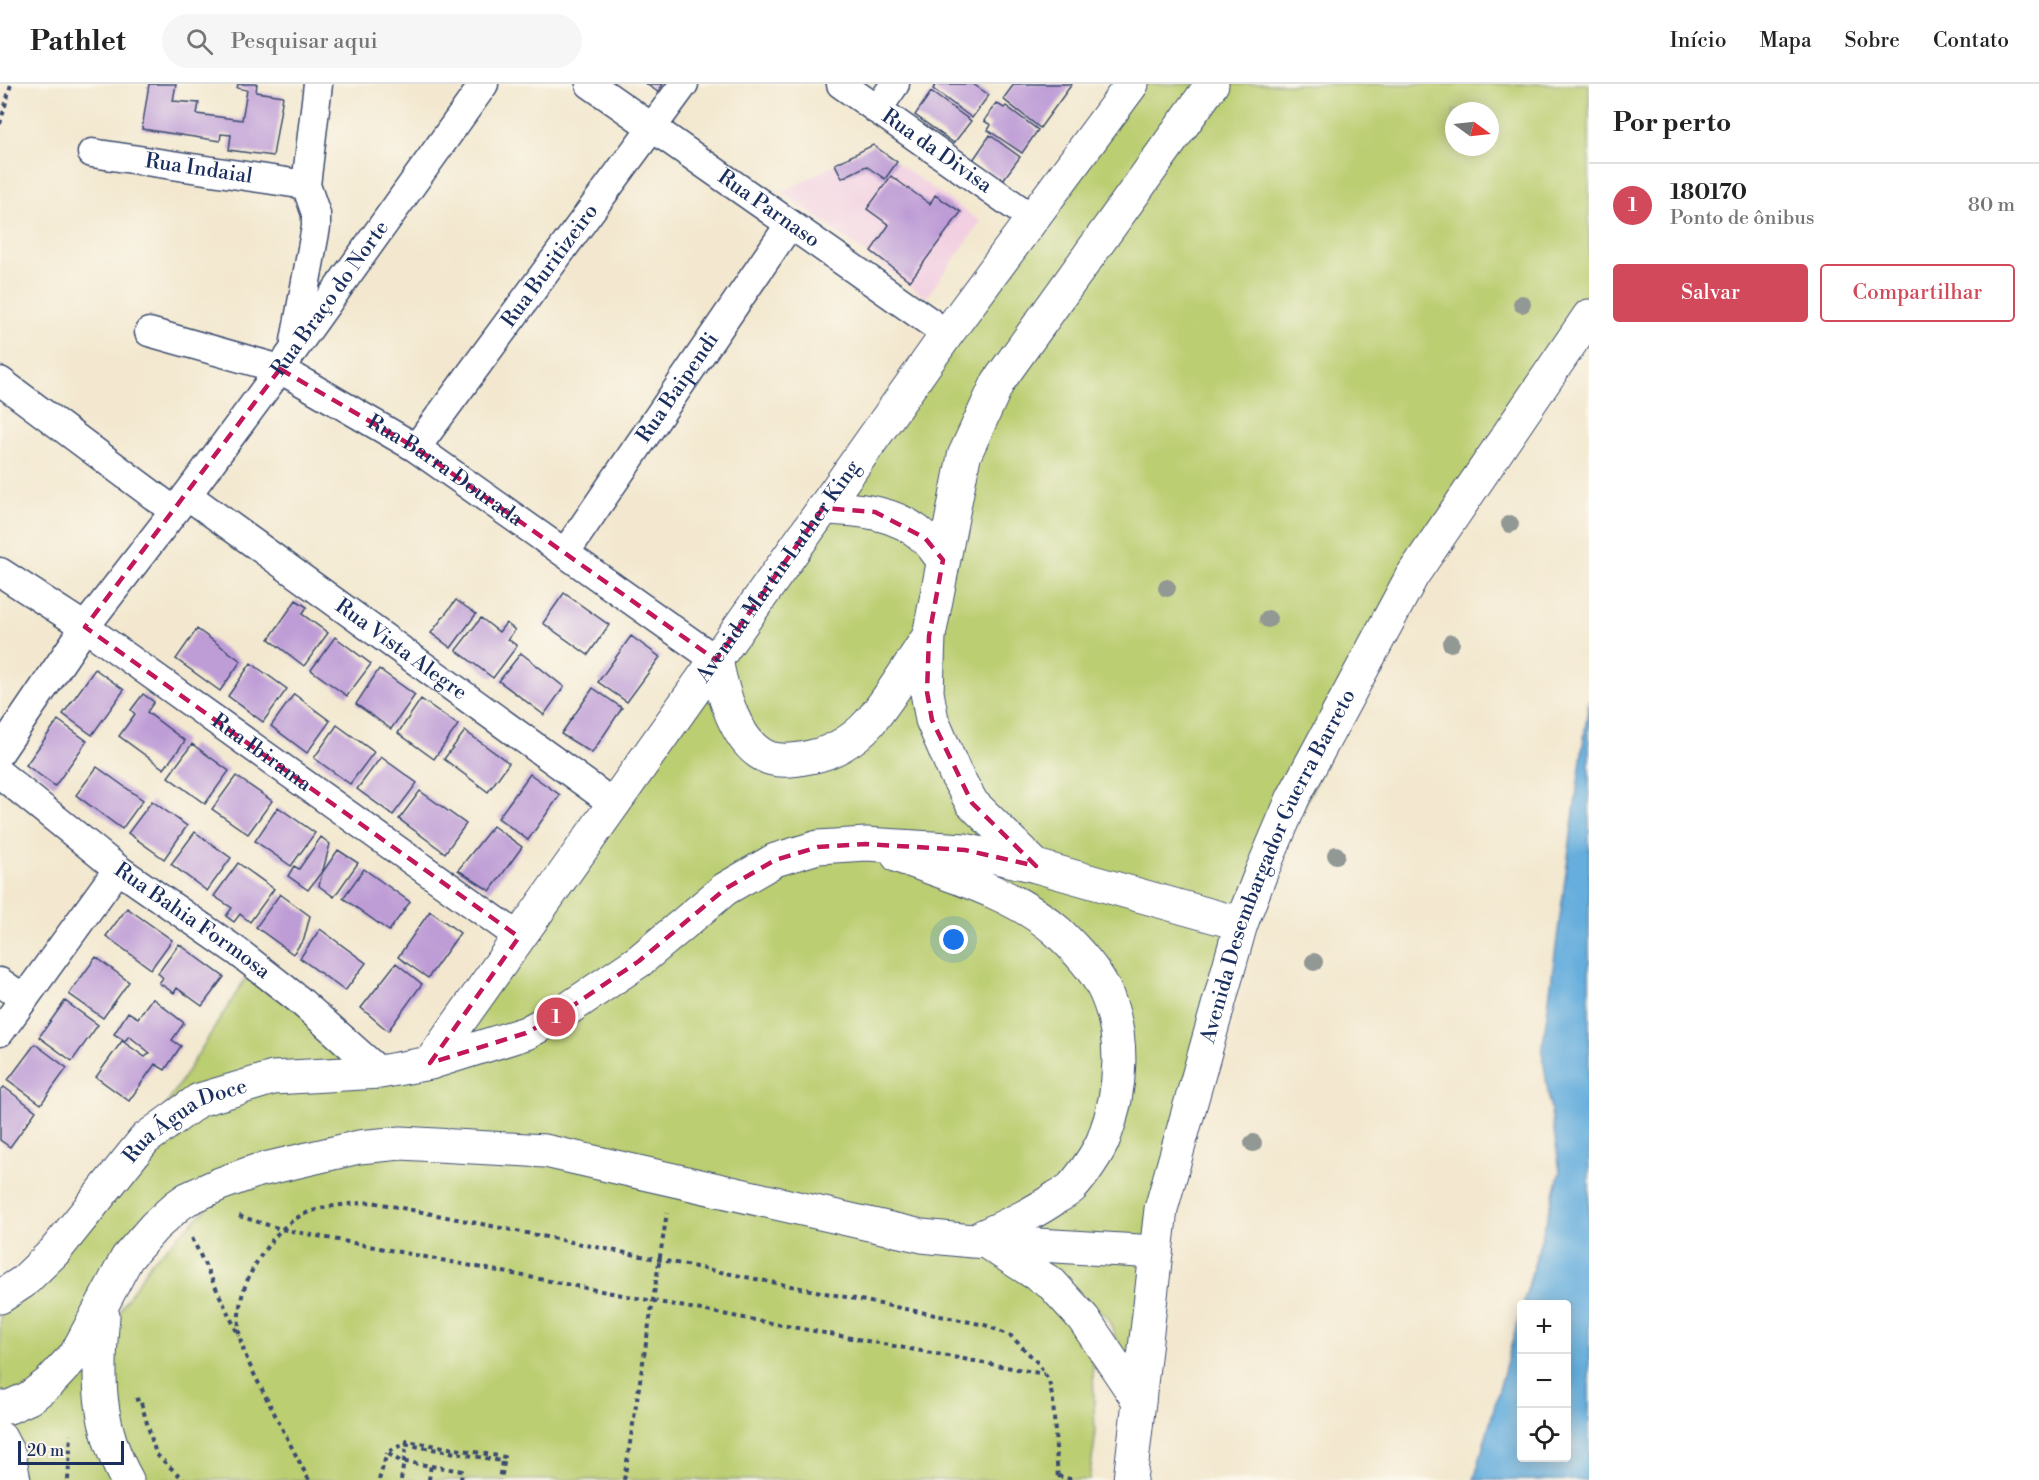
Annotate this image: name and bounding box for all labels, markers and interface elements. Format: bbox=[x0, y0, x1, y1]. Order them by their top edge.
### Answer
search box bbox=[162, 14, 582, 68]
text: Pathlet bbox=[30, 24, 126, 59]
icon: search bbox=[183, 25, 216, 58]
text: Pesquisar aqui bbox=[231, 28, 378, 55]
text: Início bbox=[1670, 28, 1727, 54]
text: Mapa bbox=[1760, 28, 1812, 54]
text: Sobre bbox=[1845, 28, 1900, 54]
text: Contato bbox=[1933, 28, 2009, 54]
north arrow bbox=[1445, 102, 1499, 156]
street label: Rua da Divisa bbox=[877, 104, 997, 199]
text: Por perto bbox=[1613, 107, 1731, 139]
street label: Rua Indaial bbox=[143, 148, 254, 190]
street label: Rua Parnaso bbox=[712, 164, 825, 254]
text: 180170 bbox=[1670, 179, 1747, 206]
text: 1 bbox=[1628, 193, 1637, 218]
text: 80 m bbox=[1968, 193, 2015, 218]
street label: Rua Buritizeiro bbox=[496, 199, 604, 333]
text: Ponto de ônibus bbox=[1670, 206, 1815, 231]
street label: Rua Braço do Norte bbox=[266, 216, 395, 382]
button: Salvar bbox=[1613, 264, 1808, 322]
button: Compartilhar bbox=[1820, 264, 2015, 322]
street label: Rua Baipendi bbox=[631, 328, 725, 448]
street label: Rua Barra Dourada bbox=[362, 409, 528, 533]
street label: Avenida Martin Luther King bbox=[690, 455, 866, 689]
street label: Rua Vista Alegre bbox=[330, 593, 472, 706]
street label: Avenida Desembargador Guerra Barreto bbox=[1195, 685, 1362, 1047]
street label: Rua Ibirama bbox=[206, 708, 317, 798]
street label: Rua Bahia Formosa bbox=[109, 857, 276, 985]
your location bbox=[939, 925, 968, 954]
pin: 1 bbox=[536, 994, 576, 1040]
street label: Rua Água Doce bbox=[118, 1073, 250, 1169]
map controls bbox=[1517, 1300, 1571, 1462]
button: + bbox=[1517, 1300, 1571, 1354]
button: − bbox=[1517, 1354, 1571, 1408]
button: locate bbox=[1517, 1408, 1571, 1462]
scale bar bbox=[18, 1438, 124, 1466]
text: 20 m bbox=[27, 1441, 64, 1461]

